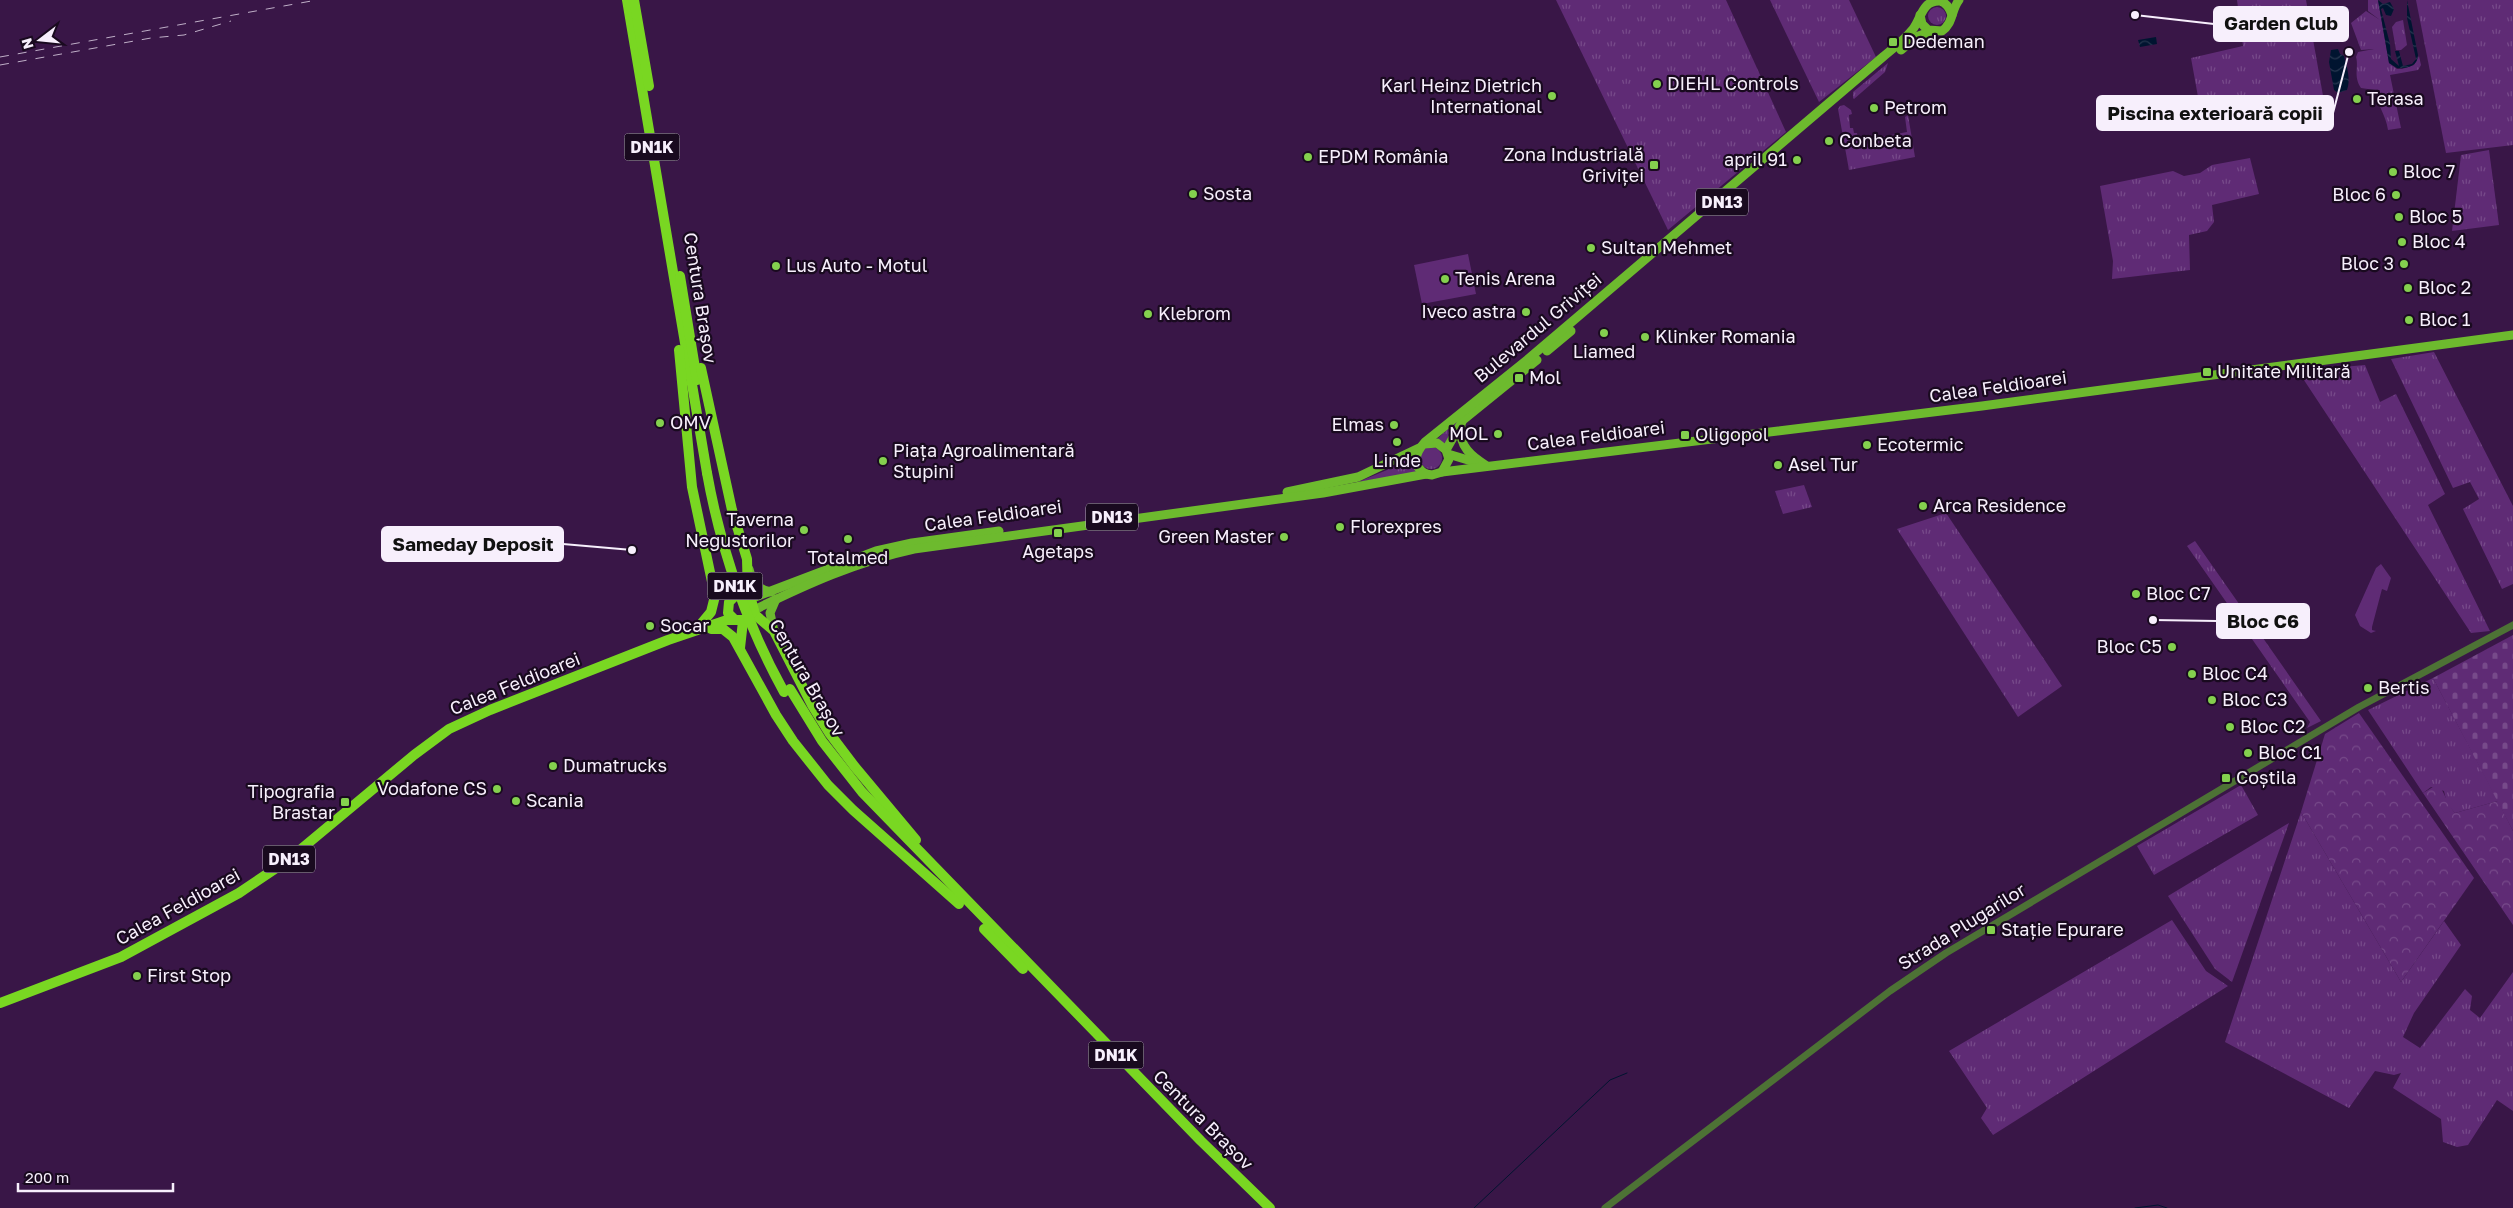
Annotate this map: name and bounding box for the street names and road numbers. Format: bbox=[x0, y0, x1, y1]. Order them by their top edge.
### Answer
road number: DN1K bbox=[624, 134, 680, 160]
road number: DN13 bbox=[1696, 188, 1748, 216]
street label: Centura Brașov bbox=[680, 231, 722, 365]
street label: Bulevardul Griviței bbox=[1469, 268, 1605, 387]
street label: Calea Feldioarei bbox=[1928, 365, 2068, 407]
street label: Calea Feldioarei bbox=[1526, 416, 1666, 454]
street label: Calea Feldioarei bbox=[923, 494, 1063, 536]
road number: DN13 bbox=[1086, 504, 1138, 530]
road number: DN1K bbox=[708, 572, 762, 600]
street label: Centura Brașov bbox=[765, 615, 850, 740]
street label: Calea Feldioarei bbox=[446, 647, 583, 719]
road number: DN13 bbox=[263, 846, 315, 872]
street label: Calea Feldioarei bbox=[112, 863, 243, 949]
street label: Strada Plugarilor bbox=[1894, 878, 2029, 974]
road number: DN1K bbox=[1088, 1042, 1144, 1068]
street label: Centura Brașov bbox=[1149, 1065, 1258, 1174]

